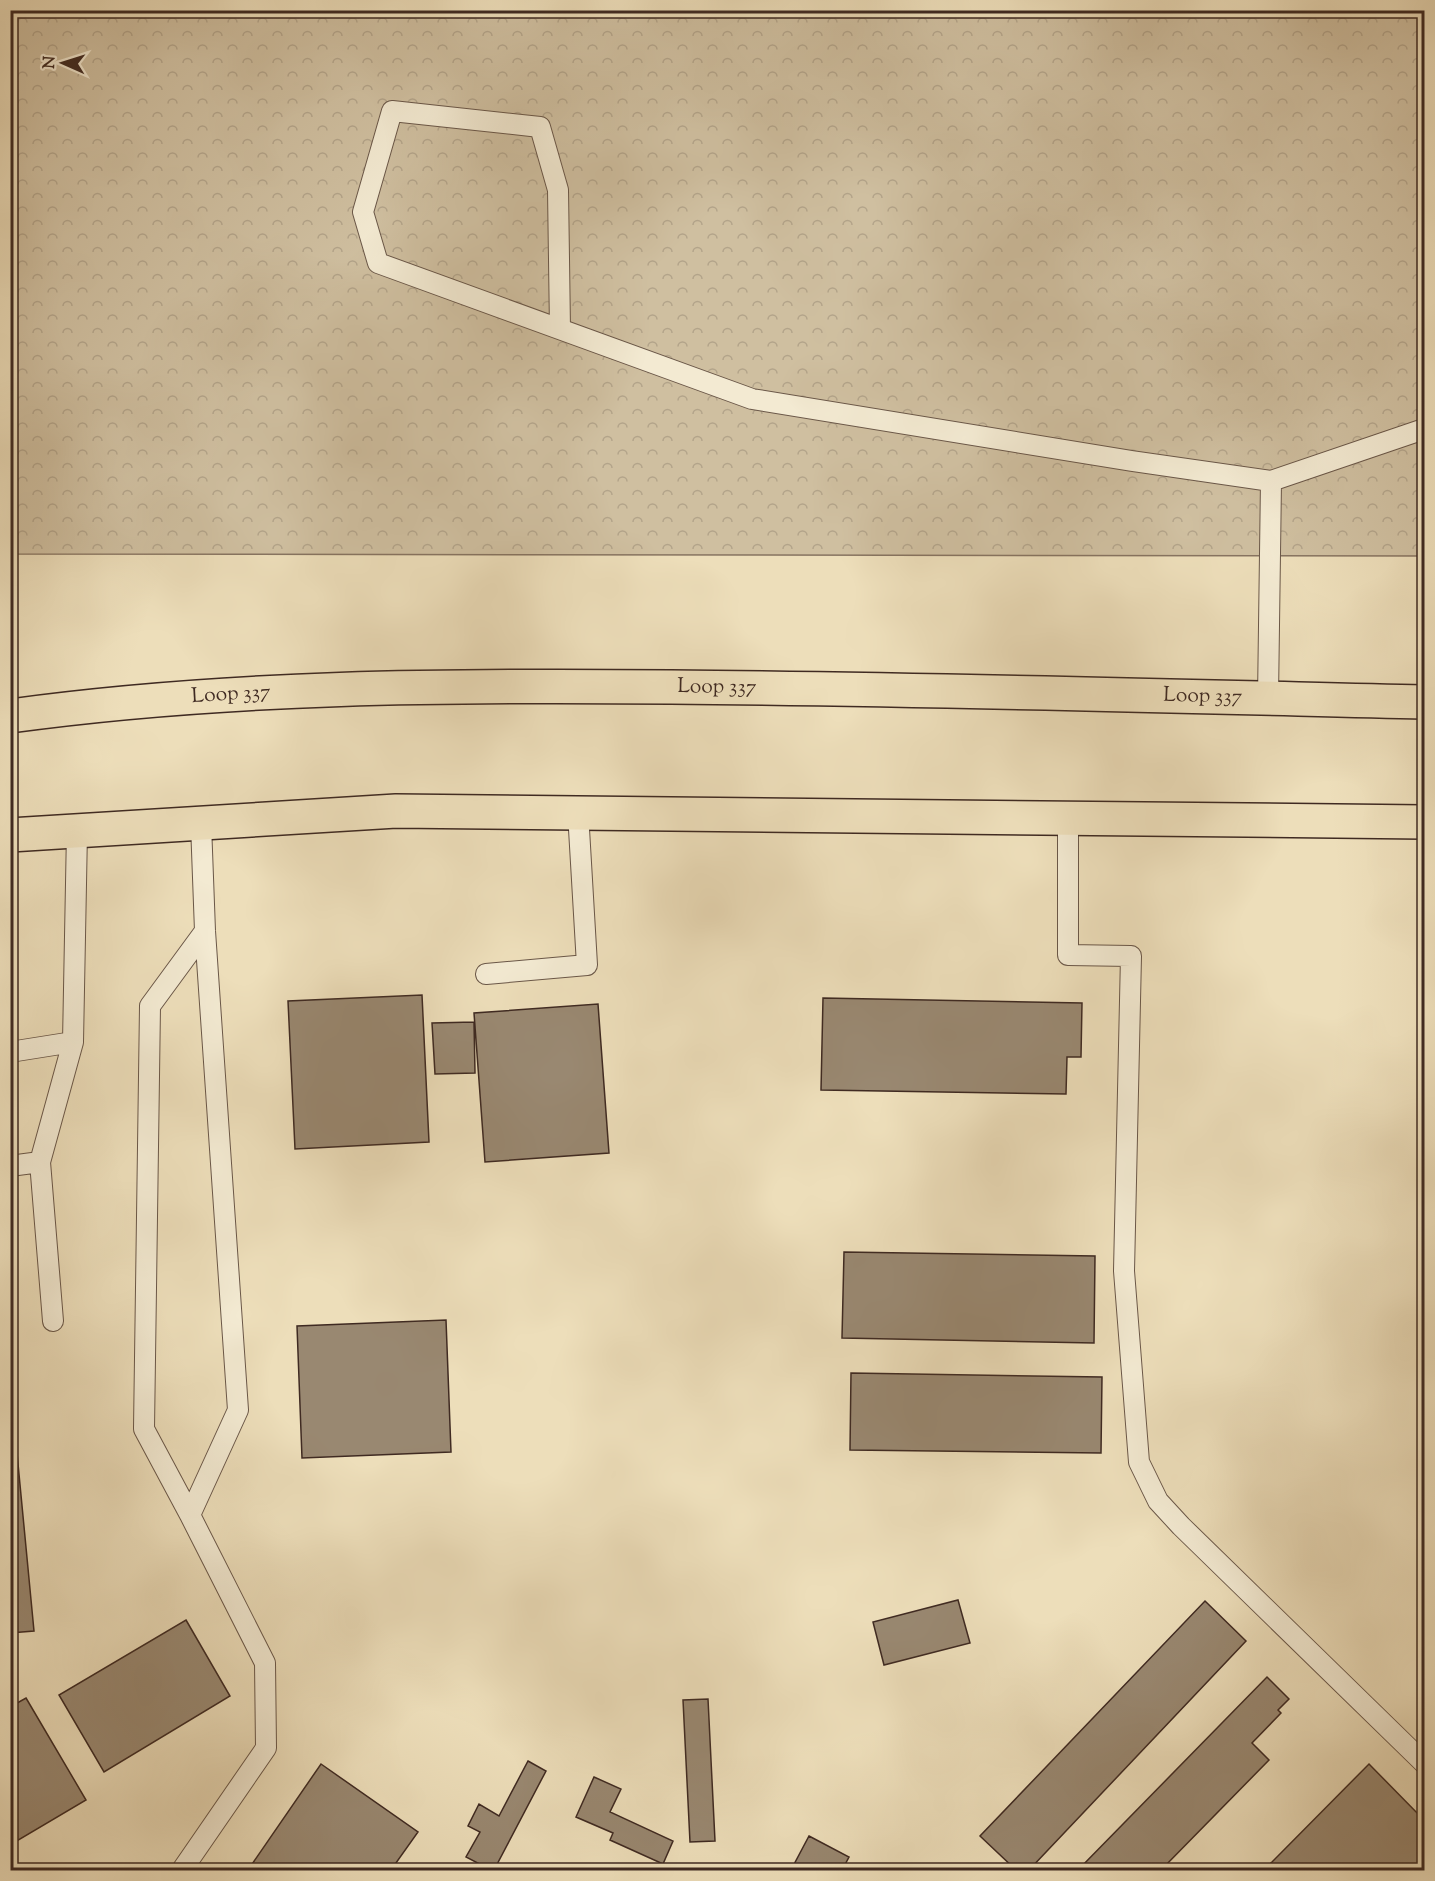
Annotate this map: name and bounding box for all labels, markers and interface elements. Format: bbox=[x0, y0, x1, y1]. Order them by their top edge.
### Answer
north arrow bbox=[33, 33, 93, 93]
text: N bbox=[39, 55, 62, 69]
street label: Loop 337 bbox=[677, 672, 757, 703]
street label: Loop 337 bbox=[190, 677, 272, 712]
street label: Loop 337 bbox=[1163, 681, 1243, 713]

